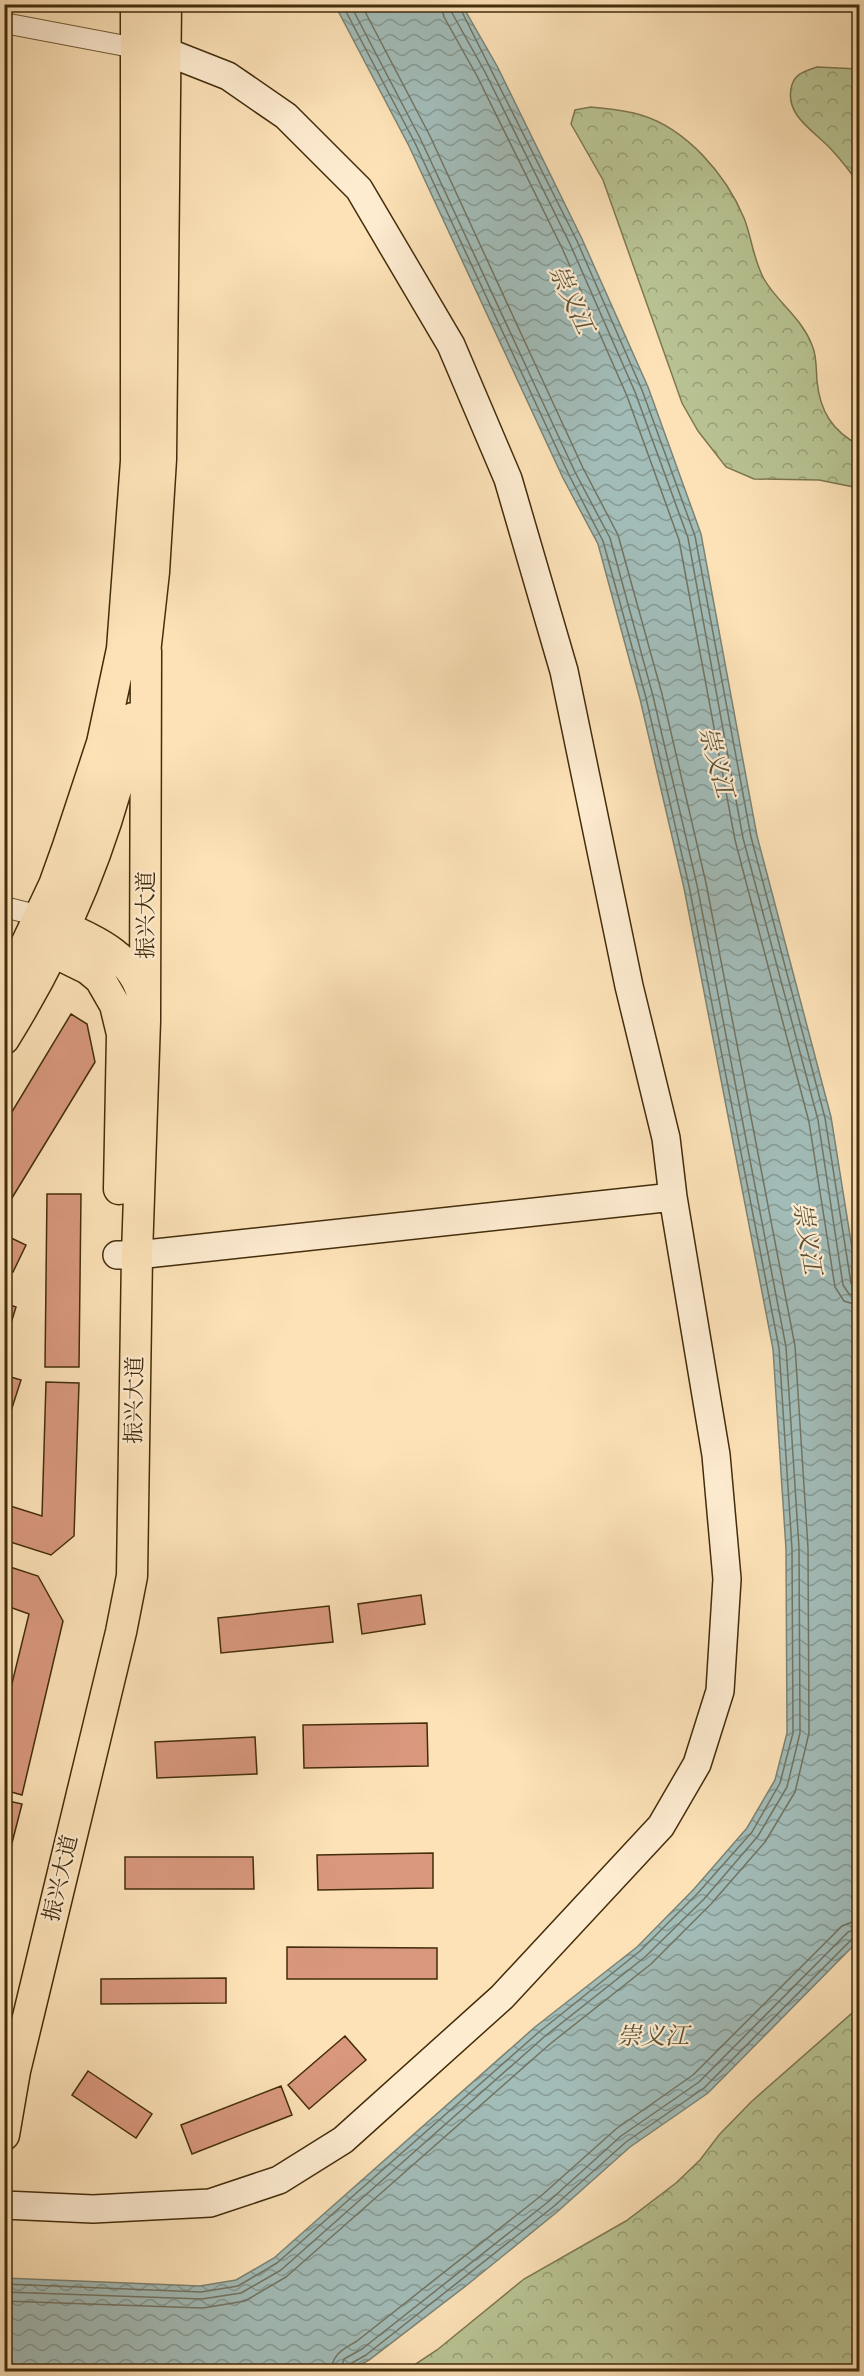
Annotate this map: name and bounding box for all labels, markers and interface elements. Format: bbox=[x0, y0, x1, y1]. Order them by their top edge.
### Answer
water label: 崇义江 bbox=[543, 260, 603, 341]
water label: 崇义江 bbox=[693, 723, 742, 804]
street label: 振兴大道 bbox=[131, 871, 160, 959]
water label: 崇义江 bbox=[787, 1200, 829, 1279]
street label: 振兴大道 bbox=[119, 1356, 149, 1444]
street label: 振兴大道 bbox=[36, 1832, 84, 1924]
water label: 崇义江 bbox=[617, 2020, 692, 2051]

